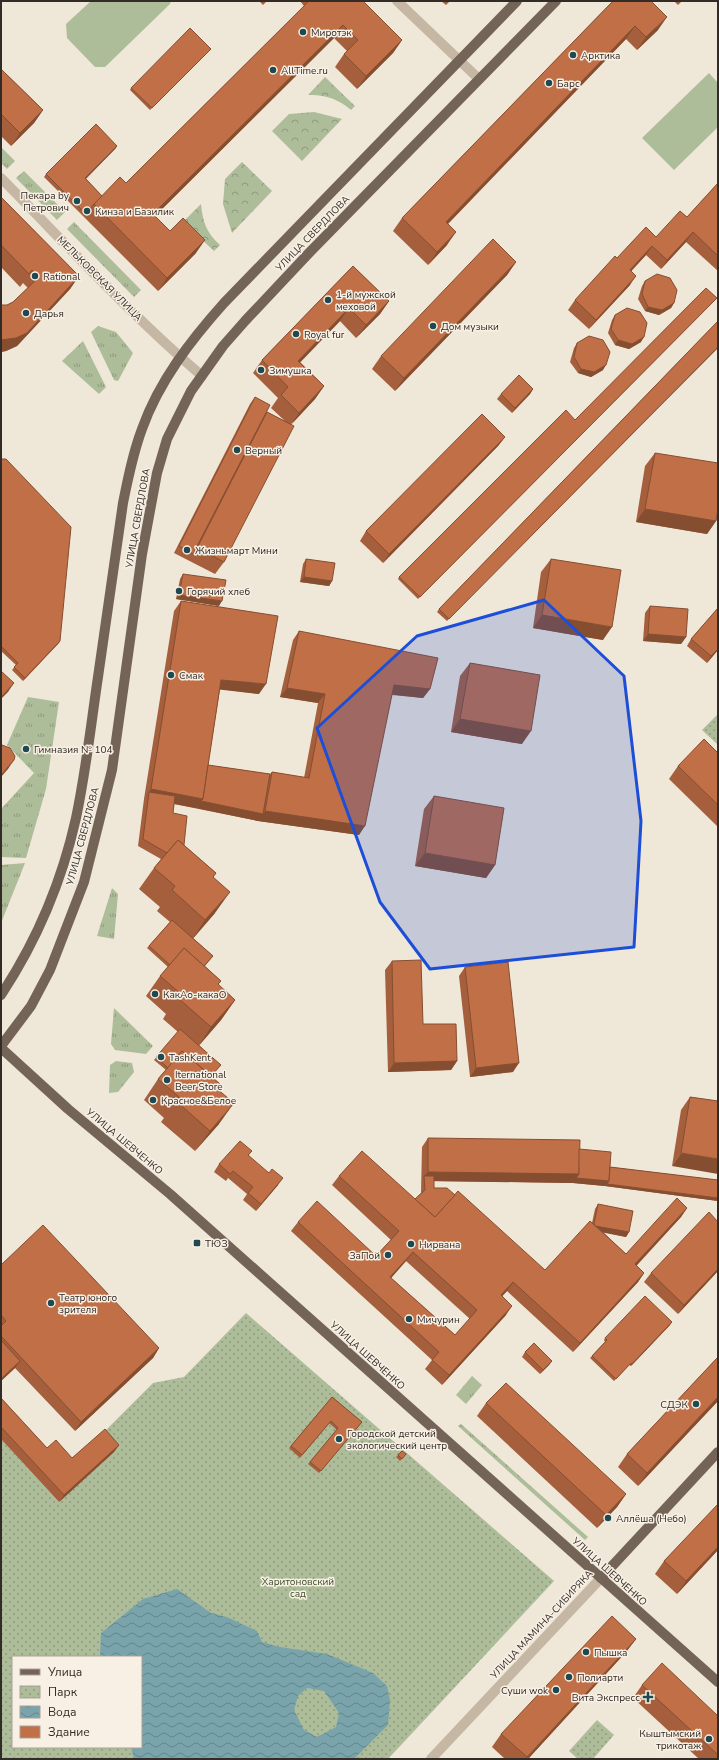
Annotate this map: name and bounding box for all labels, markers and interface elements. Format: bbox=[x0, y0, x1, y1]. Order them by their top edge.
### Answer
place label: Миротэк bbox=[311, 26, 352, 40]
marker: Миротэк bbox=[298, 27, 308, 37]
place label: Арктика bbox=[581, 49, 620, 63]
marker: Арктика bbox=[568, 50, 578, 60]
place label: AllTime.ru bbox=[281, 64, 328, 78]
marker: AllTime.ru bbox=[268, 65, 278, 75]
place label: Барс bbox=[557, 77, 580, 91]
marker: Барс bbox=[544, 78, 554, 88]
place label: Пекара by Петрович bbox=[21, 189, 70, 215]
street label: УЛИЦА СВЕРДЛОВА bbox=[272, 192, 353, 276]
marker: Пекара by Петрович bbox=[72, 196, 82, 206]
place label: Кинза и Базилик bbox=[95, 205, 175, 219]
marker: Кинза и Базилик bbox=[82, 206, 92, 216]
street label: МЕЛЬКОВСКАЯ УЛИЦА bbox=[54, 233, 145, 325]
place label: Rational bbox=[43, 270, 80, 284]
marker: Rational bbox=[30, 271, 40, 281]
place label: 1-й мужской меховой bbox=[336, 288, 396, 314]
marker: 1-й мужской меховой bbox=[323, 295, 333, 305]
place label: Дарья bbox=[34, 307, 64, 321]
marker: Дарья bbox=[21, 308, 31, 318]
place label: Дом музыки bbox=[441, 320, 499, 334]
marker: Дом музыки bbox=[428, 321, 438, 331]
place label: Royal fur bbox=[304, 328, 345, 342]
marker: Royal fur bbox=[291, 329, 301, 339]
place label: Зимушка bbox=[269, 364, 312, 378]
marker: Зимушка bbox=[256, 365, 266, 375]
place label: Верный bbox=[245, 444, 282, 458]
marker: Верный bbox=[232, 445, 242, 455]
street label: УЛИЦА СВЕРДЛОВА bbox=[122, 467, 154, 570]
place label: Жизньмарт Мини bbox=[195, 544, 278, 558]
marker: Жизньмарт Мини bbox=[182, 545, 192, 555]
place label: Горячий хлеб bbox=[187, 585, 250, 599]
marker: Горячий хлеб bbox=[174, 586, 184, 596]
place label: Смак bbox=[179, 669, 204, 683]
marker: Смак bbox=[166, 670, 176, 680]
place label: Гимназия № 104 bbox=[34, 743, 112, 757]
marker: Гимназия № 104 bbox=[21, 744, 31, 754]
street label: УЛИЦА СВЕРДЛОВА bbox=[63, 785, 103, 888]
place label: КакАо-какаО bbox=[163, 988, 227, 1002]
marker: КакАо-какаО bbox=[150, 989, 160, 999]
place label: TashKent bbox=[169, 1051, 211, 1065]
marker: TashKent bbox=[156, 1052, 166, 1062]
place label: Iternational Beer Store bbox=[175, 1068, 226, 1094]
marker: Iternational Beer Store bbox=[162, 1075, 172, 1085]
place label: Красное&Белое bbox=[161, 1094, 236, 1108]
marker: Красное&Белое bbox=[148, 1095, 158, 1105]
street label: УЛИЦА ШЕВЧЕНКО bbox=[82, 1105, 166, 1178]
place label: ТЮЗ bbox=[205, 1237, 228, 1251]
marker: ТЮЗ bbox=[192, 1238, 202, 1248]
place label: Нирвана bbox=[419, 1238, 461, 1252]
marker: Нирвана bbox=[406, 1239, 416, 1249]
place label: ЗаПой bbox=[349, 1249, 380, 1263]
marker: ЗаПой bbox=[383, 1250, 393, 1260]
place label: Театр юного зрителя bbox=[59, 1291, 118, 1317]
marker: Театр юного зрителя bbox=[46, 1298, 56, 1308]
place label: Мичурин bbox=[417, 1313, 460, 1327]
marker: Мичурин bbox=[404, 1314, 414, 1324]
street label: УЛИЦА ШЕВЧЕНКО bbox=[326, 1318, 408, 1393]
place label: СДЭК bbox=[660, 1398, 689, 1412]
marker: СДЭК bbox=[691, 1399, 701, 1409]
place label: Городской детский экологический центр bbox=[347, 1427, 447, 1453]
marker: Городской детский экологический центр bbox=[334, 1434, 344, 1444]
place label: Аллёша (Небо) bbox=[616, 1512, 687, 1526]
marker: Аллёша (Небо) bbox=[603, 1513, 613, 1523]
street label: УЛИЦА ШЕВЧЕНКО bbox=[568, 1534, 650, 1609]
street label: УЛИЦА МАМИНА-СИБИРЯКА bbox=[487, 1567, 597, 1683]
park label: Харитоновский сад bbox=[262, 1575, 334, 1601]
place label: Пышка bbox=[594, 1646, 628, 1660]
marker: Пышка bbox=[581, 1647, 591, 1657]
legend bbox=[12, 1656, 142, 1748]
text: Улица bbox=[47, 1664, 82, 1680]
place label: Полиарти bbox=[577, 1671, 623, 1685]
marker: Полиарти bbox=[564, 1672, 574, 1682]
text: Парк bbox=[48, 1684, 78, 1700]
place label: Суши wok bbox=[501, 1684, 549, 1698]
marker: Суши wok bbox=[551, 1685, 561, 1695]
place label: Вита Экспресс bbox=[572, 1691, 640, 1705]
marker: Вита Экспресс bbox=[643, 1692, 653, 1702]
text: Вода bbox=[48, 1704, 76, 1720]
text: Здание bbox=[48, 1724, 90, 1740]
place label: Кыштымский трикотаж bbox=[639, 1727, 701, 1753]
marker: Кыштымский трикотаж bbox=[704, 1734, 714, 1744]

